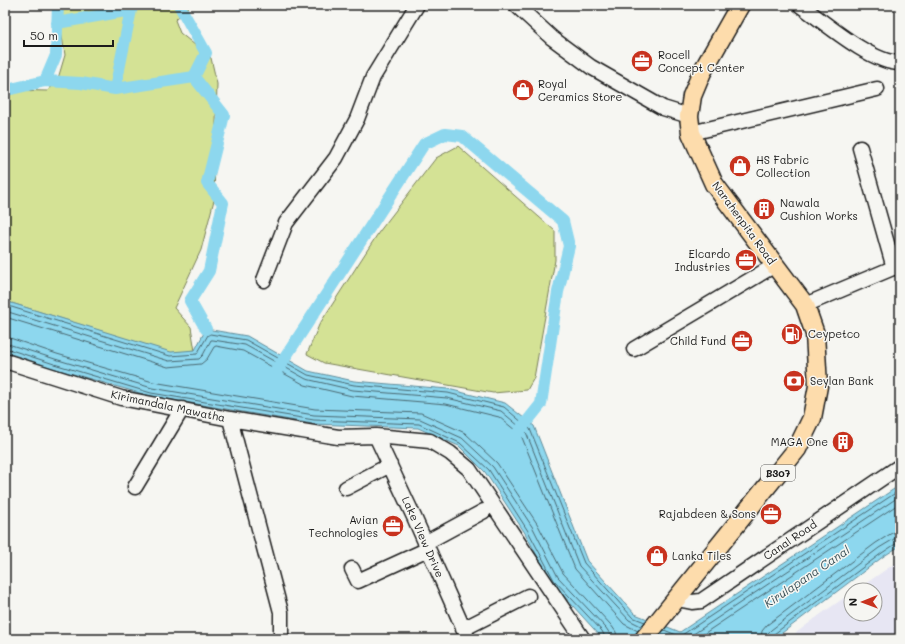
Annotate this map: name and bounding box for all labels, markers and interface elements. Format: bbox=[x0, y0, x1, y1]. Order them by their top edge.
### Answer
scale bar bbox=[24, 22, 113, 48]
text: 50 m bbox=[30, 27, 58, 43]
place label: Rocell Concept Center bbox=[658, 47, 745, 75]
office icon: Rocell Concept Center bbox=[629, 48, 655, 74]
place label: Royal Ceramics Store bbox=[538, 76, 623, 104]
shop icon: Royal Ceramics Store bbox=[510, 77, 536, 103]
place label: HS Fabric Collection bbox=[756, 152, 810, 180]
shop icon: HS Fabric Collection bbox=[727, 153, 753, 179]
street label: Narahenpita Road bbox=[709, 178, 780, 267]
place label: Nawala Cushion Works bbox=[780, 195, 858, 223]
building icon: Nawala Cushion Works bbox=[751, 196, 777, 222]
place label: Elcardo Industries bbox=[675, 246, 730, 274]
office icon: Elcardo Industries bbox=[733, 247, 759, 273]
fuel station icon: Ceypetco bbox=[779, 321, 805, 347]
place label: Ceypetco bbox=[808, 326, 860, 341]
office icon: Child Fund bbox=[729, 328, 755, 354]
place label: Child Fund bbox=[670, 333, 726, 348]
bank icon: Seylan Bank bbox=[781, 368, 807, 394]
place label: Seylan Bank bbox=[810, 373, 874, 388]
street label: Kirimandala Mawatha bbox=[110, 386, 227, 425]
building icon: MAGA One bbox=[830, 429, 856, 455]
place label: MAGA One bbox=[771, 434, 828, 449]
road number: B307 bbox=[761, 465, 795, 481]
street label: Lake View Drive bbox=[399, 494, 448, 580]
office icon: Rajabdeen & Sons bbox=[758, 501, 784, 527]
place label: Rajabdeen & Sons bbox=[659, 506, 756, 521]
place label: Avian Technologies bbox=[309, 512, 378, 540]
office icon: Avian Technologies bbox=[380, 513, 406, 539]
street label: Canal Road bbox=[760, 516, 819, 563]
water label: Kirulapana Canal bbox=[760, 542, 852, 611]
shop icon: Lanka Tiles bbox=[644, 543, 670, 569]
place label: Lanka Tiles bbox=[672, 548, 731, 563]
north arrow bbox=[843, 582, 883, 622]
text: N bbox=[845, 598, 860, 606]

